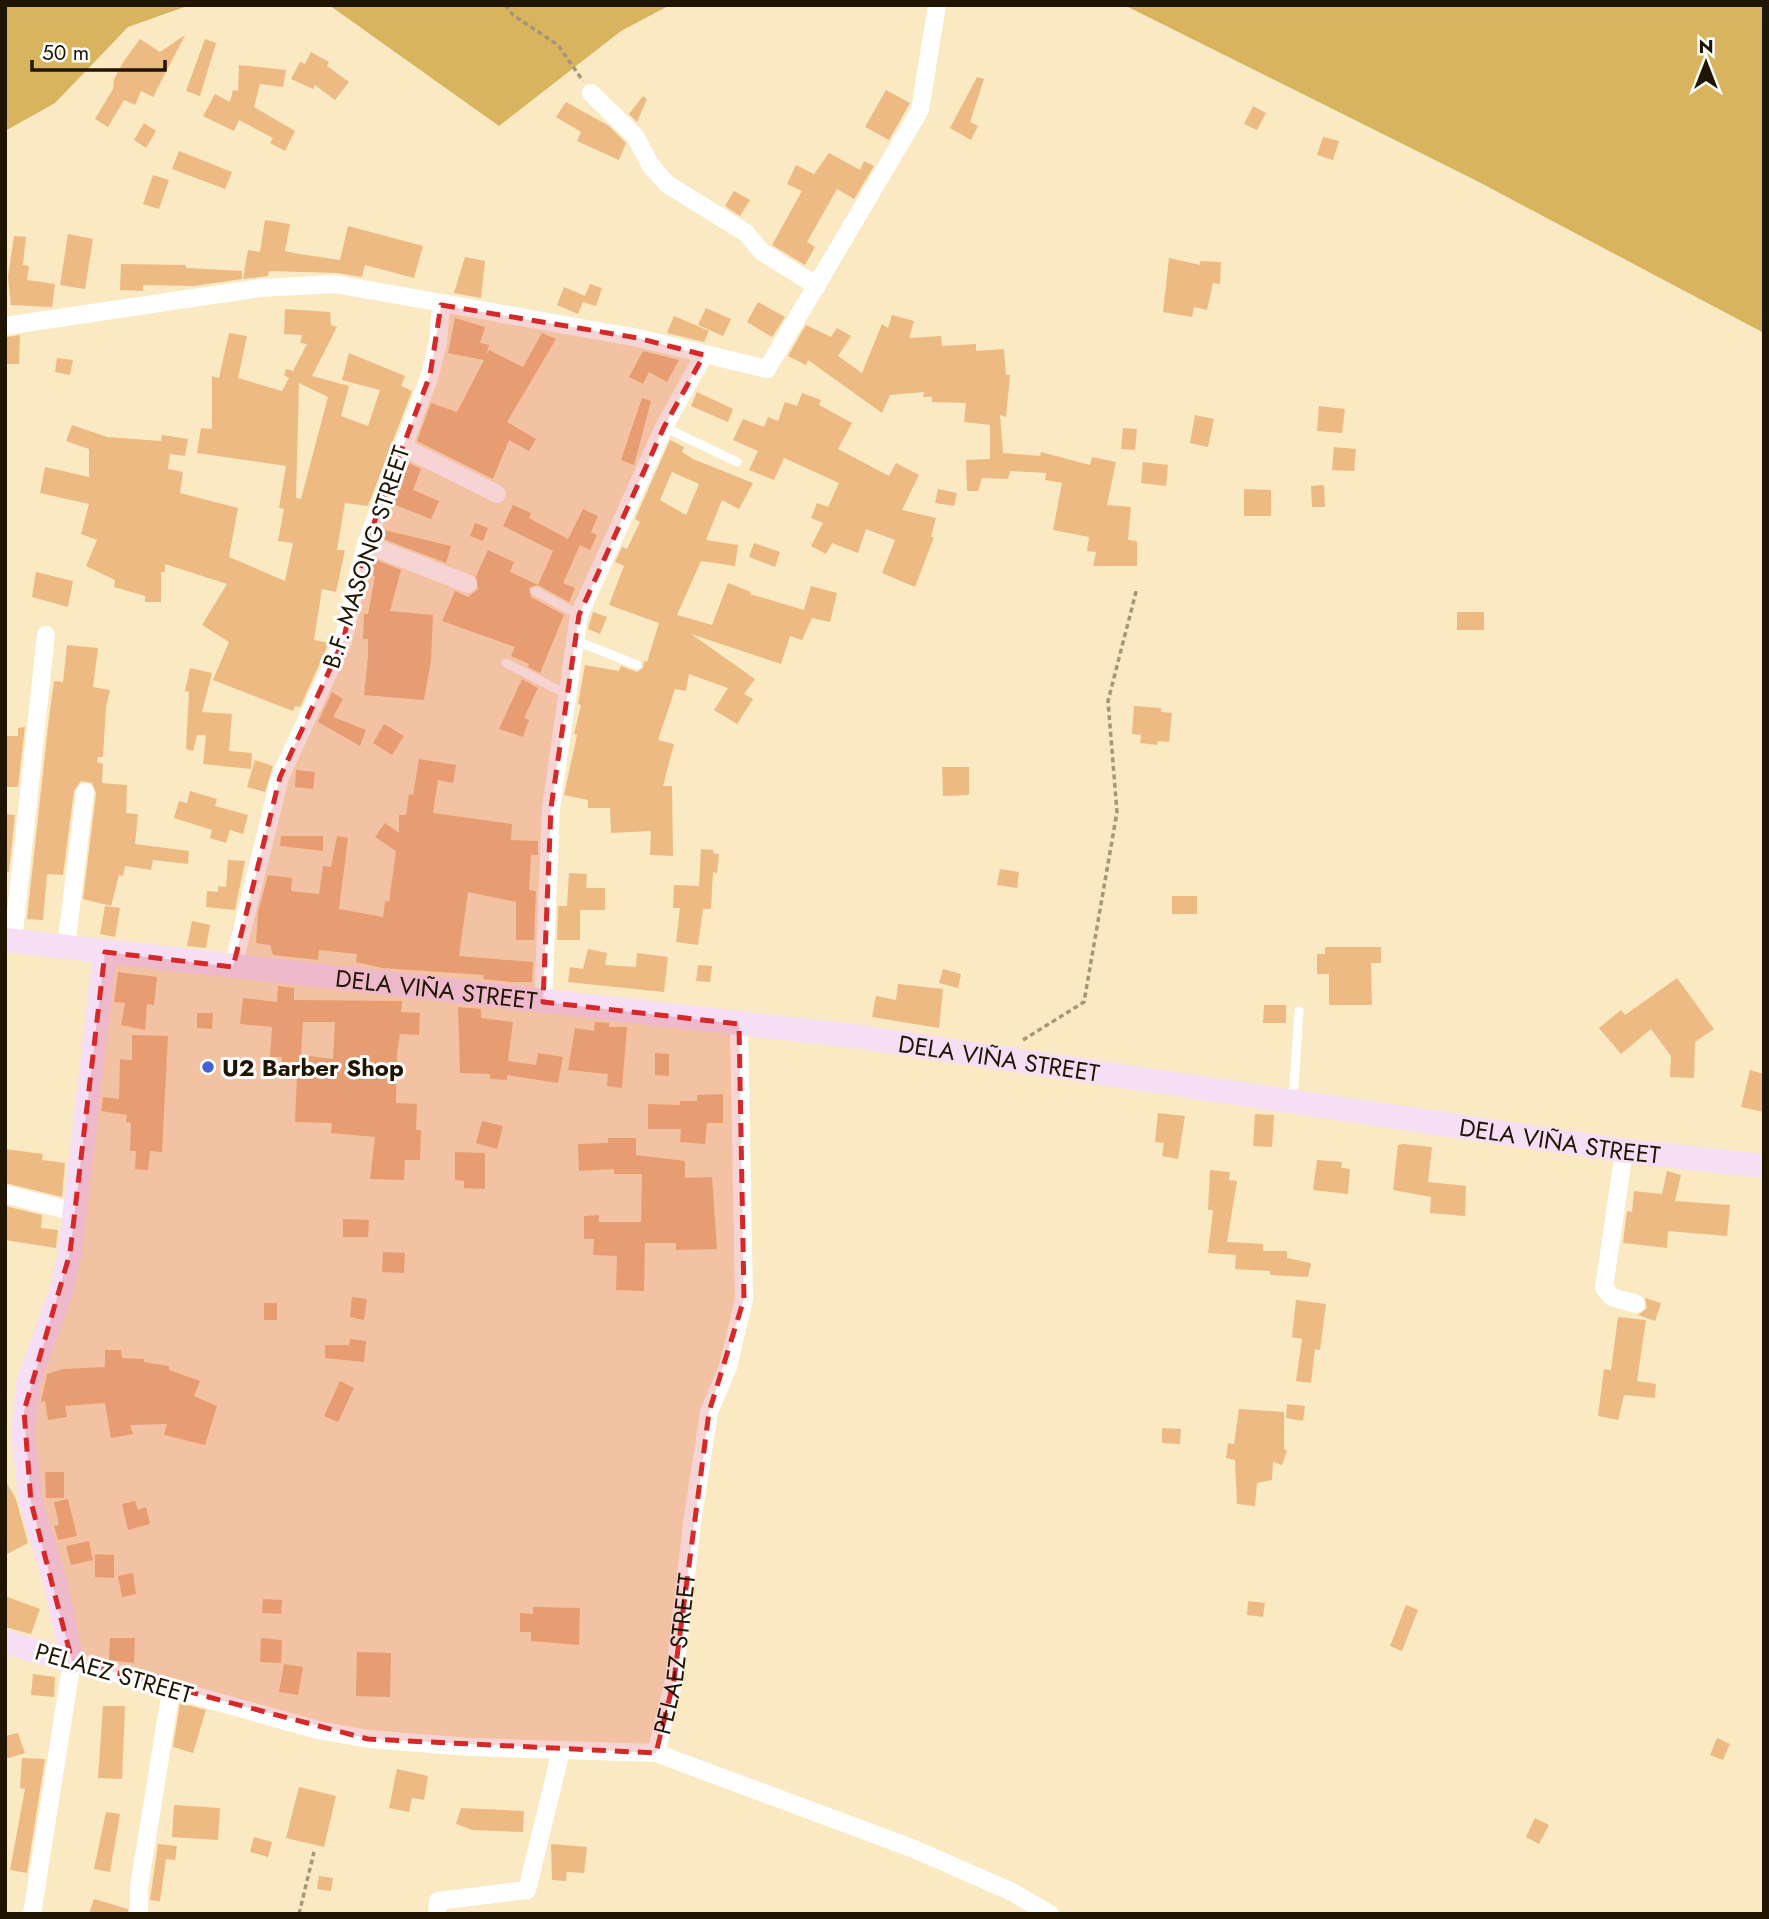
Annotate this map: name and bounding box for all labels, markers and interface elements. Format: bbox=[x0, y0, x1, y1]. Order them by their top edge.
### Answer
scale bar bbox=[32, 28, 164, 72]
north arrow bbox=[1671, 28, 1741, 98]
text: N bbox=[1698, 33, 1714, 60]
text: 50 m bbox=[42, 38, 89, 68]
street label: B.F. MASONG STREET bbox=[314, 441, 418, 673]
street label: DELA VIÑA STREET bbox=[333, 960, 539, 1018]
street label: DELA VIÑA STREET bbox=[896, 1025, 1102, 1090]
place label: U2 Barber Shop bbox=[222, 1050, 404, 1085]
marker: U2 Barber Shop bbox=[200, 1059, 216, 1075]
street label: DELA VIÑA STREET bbox=[1457, 1109, 1662, 1172]
street label: PELAEZ STREET bbox=[644, 1571, 704, 1738]
street label: PELAEZ STREET bbox=[31, 1634, 197, 1712]

